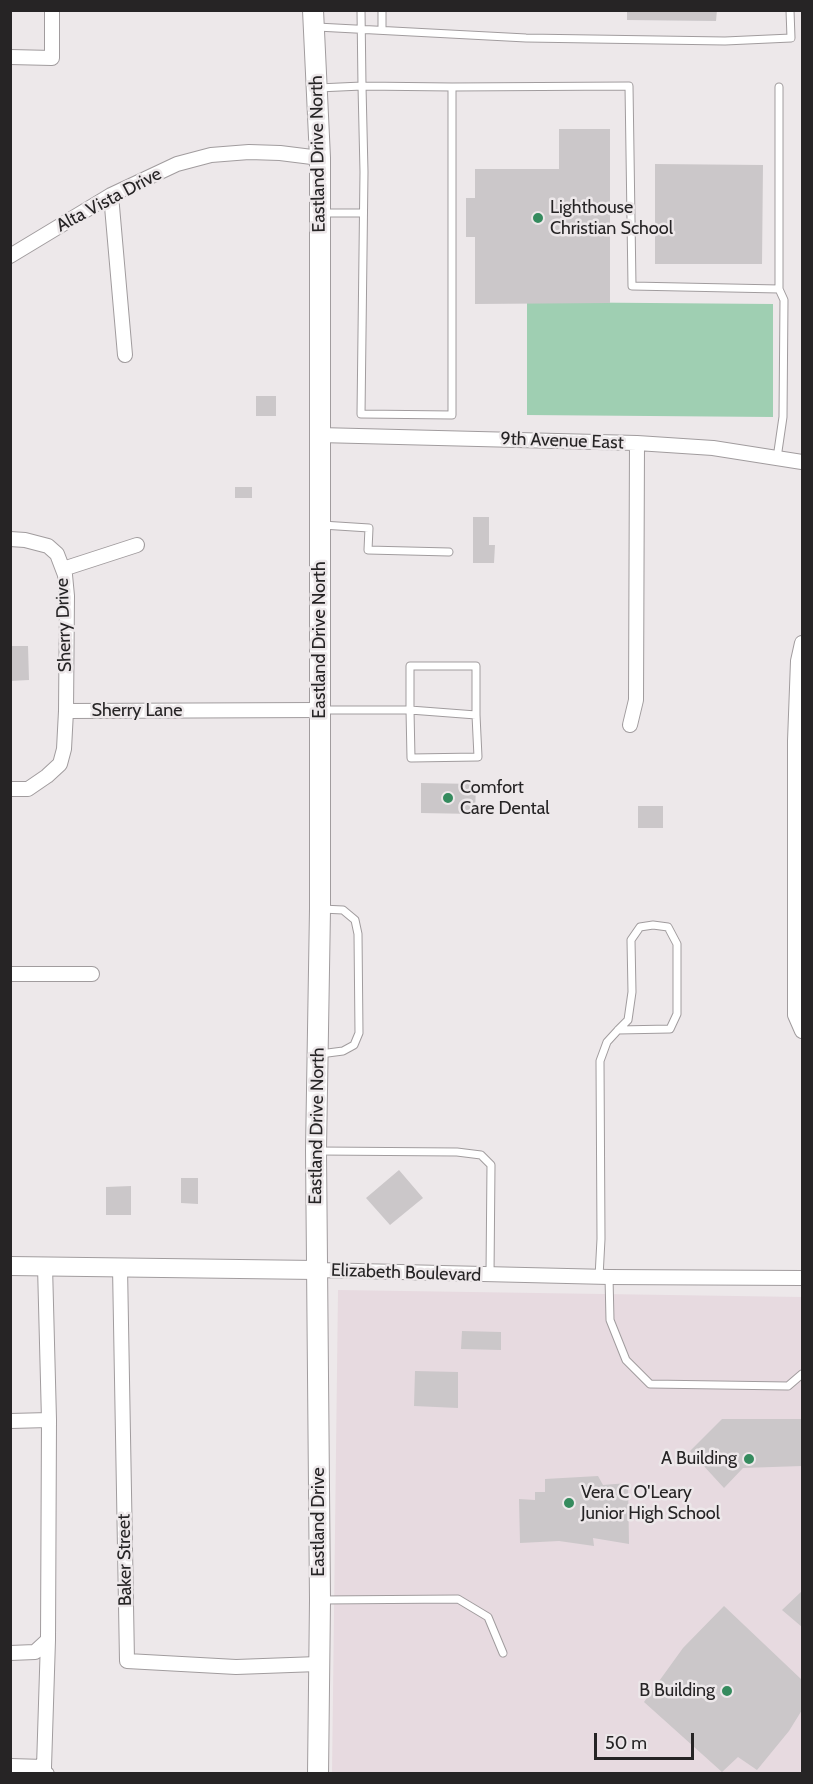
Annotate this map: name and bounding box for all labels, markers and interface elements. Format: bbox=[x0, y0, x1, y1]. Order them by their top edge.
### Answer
street label: Eastland Drive North bbox=[306, 75, 330, 233]
street label: Alta Vista Drive bbox=[53, 163, 165, 237]
place label: Lighthouse Christian School bbox=[550, 197, 673, 240]
marker: Lighthouse Christian School bbox=[531, 211, 545, 225]
street label: 9th Avenue East bbox=[500, 428, 624, 454]
street label: Eastland Drive North bbox=[309, 561, 331, 719]
street label: Sherry Drive bbox=[52, 578, 76, 672]
street label: Sherry Lane bbox=[92, 700, 182, 722]
place label: Comfort Care Dental bbox=[460, 777, 550, 820]
marker: Comfort Care Dental bbox=[441, 791, 455, 805]
street label: Eastland Drive North bbox=[305, 1047, 329, 1205]
street label: Elizabeth Boulevard bbox=[330, 1260, 482, 1286]
place label: A Building bbox=[661, 1448, 737, 1470]
marker: A Building bbox=[742, 1452, 756, 1466]
street label: Eastland Drive bbox=[308, 1467, 330, 1577]
place label: Vera C O'Leary Junior High School bbox=[581, 1482, 720, 1524]
marker: Vera C O'Leary Junior High School bbox=[562, 1496, 576, 1510]
street label: Baker Street bbox=[113, 1514, 137, 1606]
place label: B Building bbox=[639, 1680, 715, 1702]
marker: B Building bbox=[720, 1684, 734, 1698]
scale bar bbox=[597, 1721, 698, 1759]
text: 50 m bbox=[605, 1732, 647, 1754]

